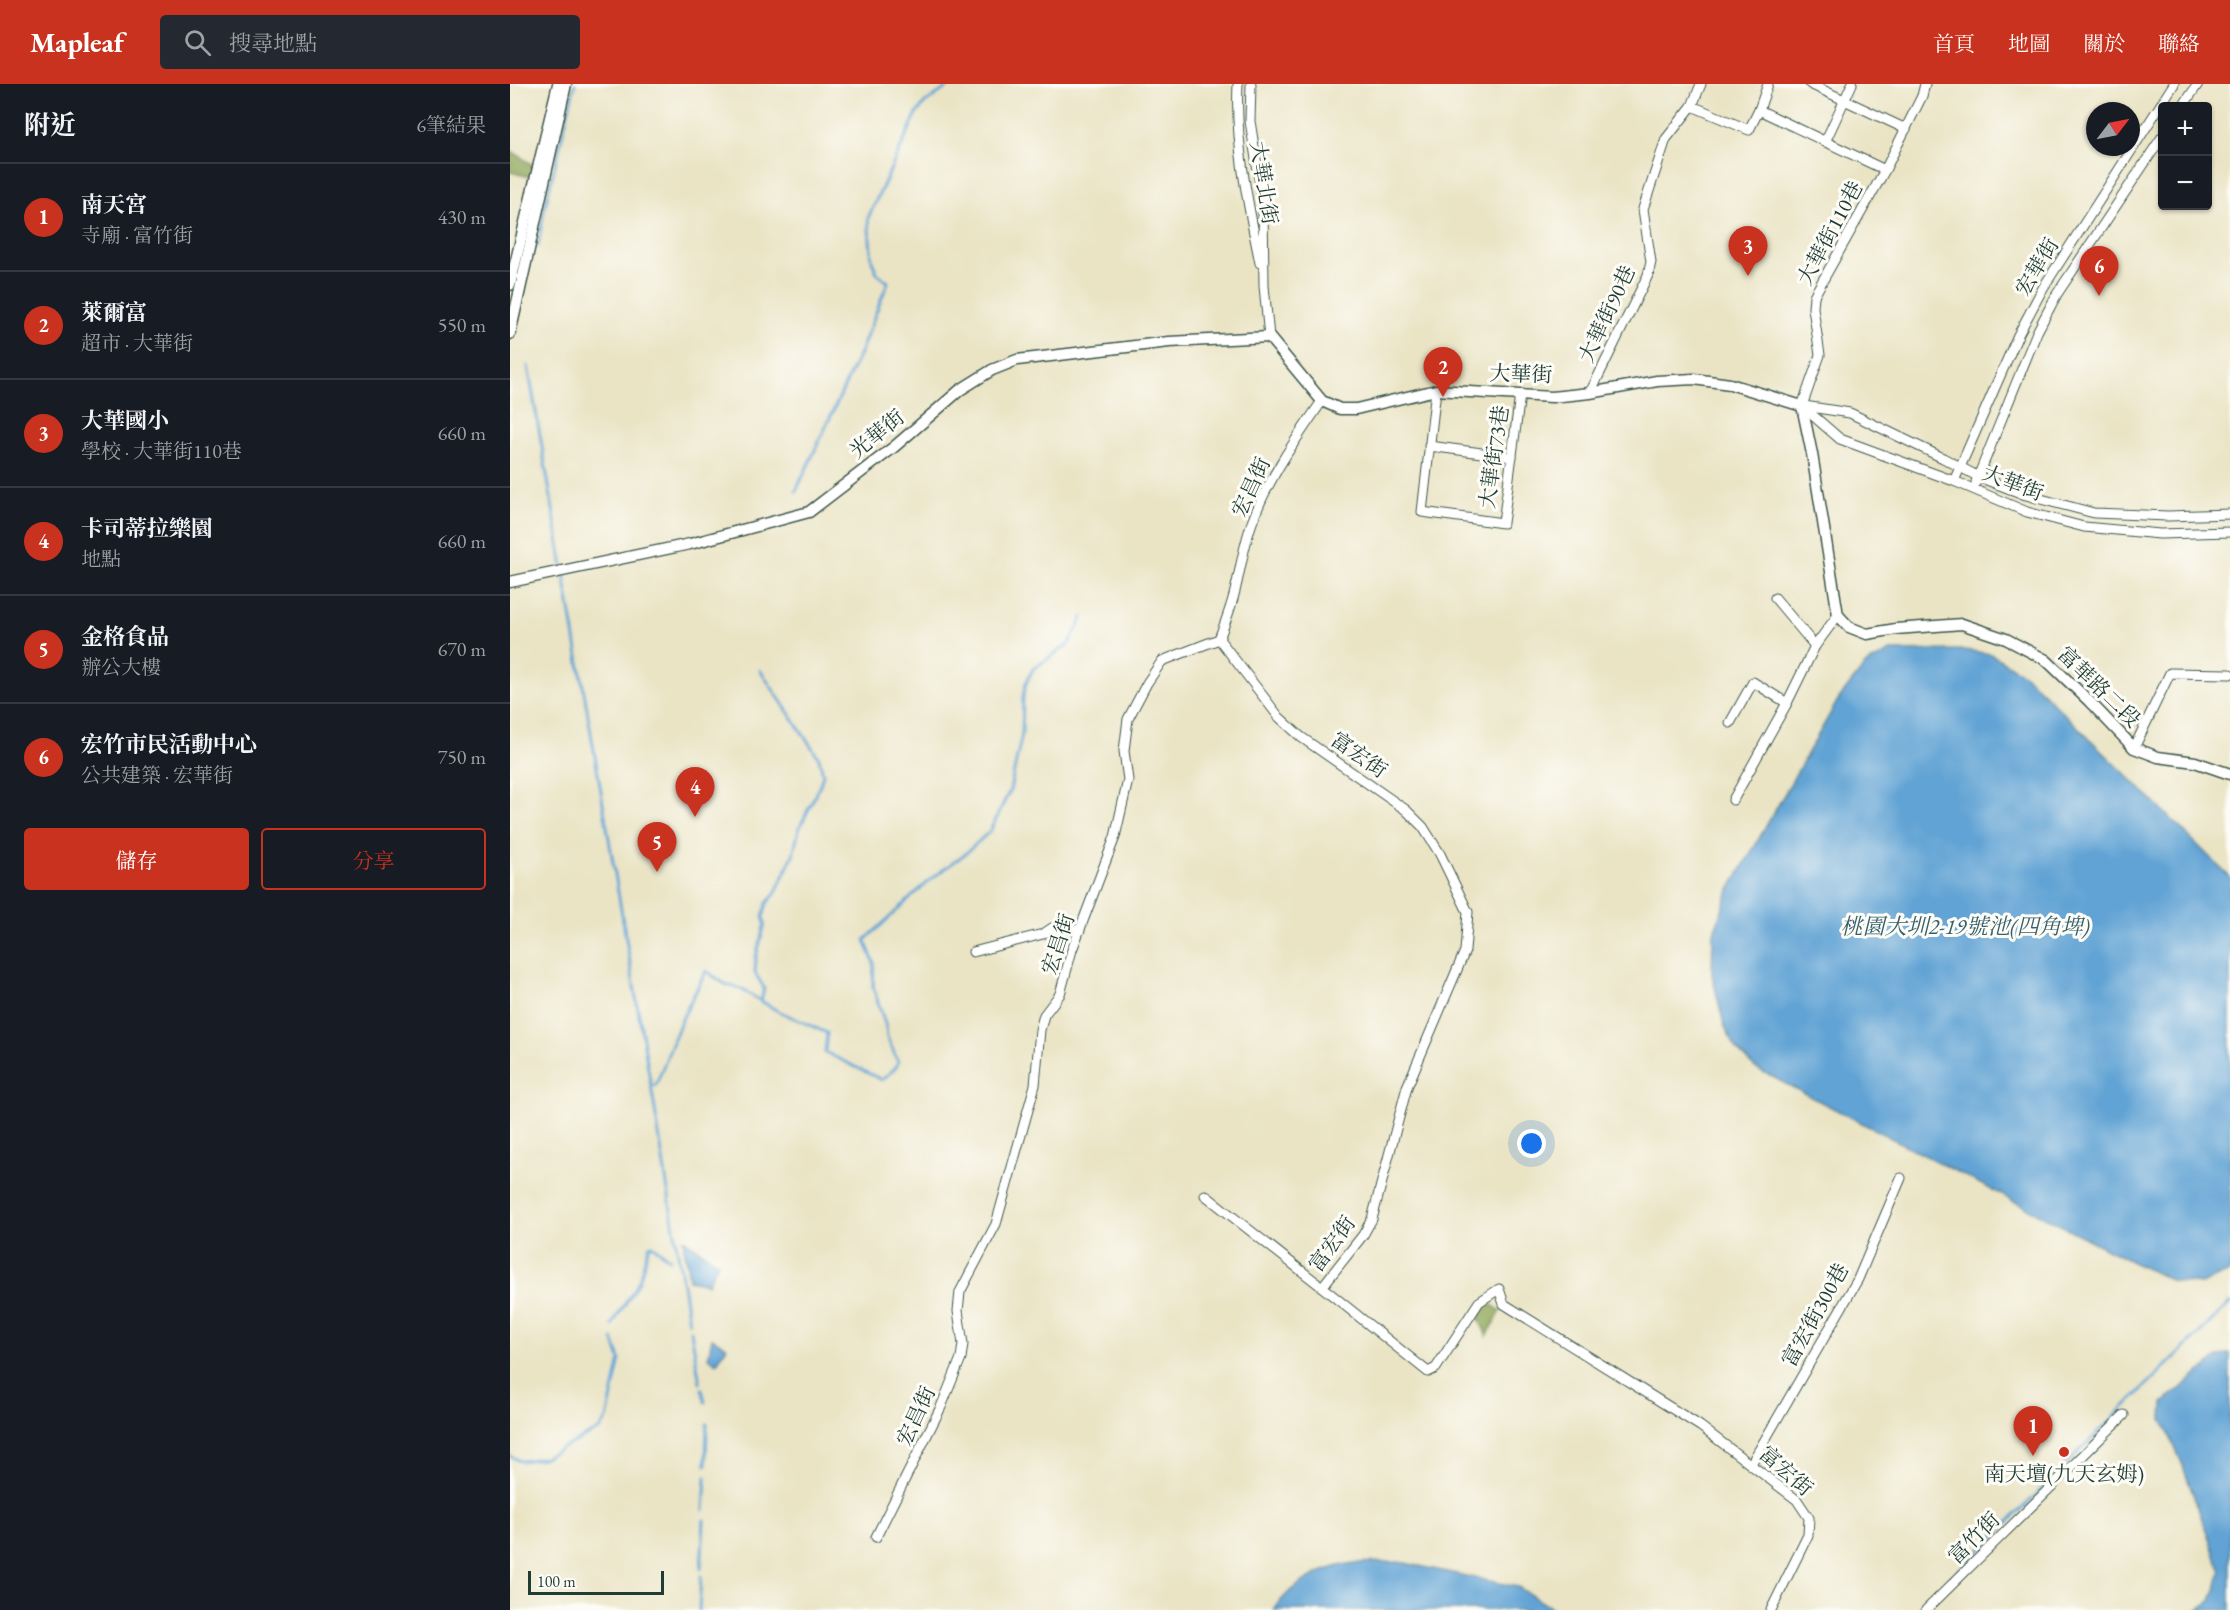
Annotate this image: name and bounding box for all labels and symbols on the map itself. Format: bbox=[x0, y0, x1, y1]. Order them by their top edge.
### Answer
north arrow bbox=[2086, 102, 2140, 156]
street label: 大華北街 bbox=[1245, 139, 1284, 227]
street label: 大華街110巷 bbox=[1791, 176, 1868, 290]
pin: 3 bbox=[1728, 226, 1768, 276]
street label: 宏華街 bbox=[2009, 233, 2064, 301]
pin: 6 bbox=[2080, 246, 2118, 296]
street label: 大華街90巷 bbox=[1572, 261, 1641, 367]
pin: 2 bbox=[1424, 348, 1462, 397]
street label: 大華街 bbox=[1489, 359, 1553, 388]
street label: 光華街 bbox=[844, 403, 910, 464]
street label: 大華街73巷 bbox=[1473, 403, 1514, 510]
street label: 宏昌街 bbox=[1225, 453, 1276, 521]
street label: 大華街 bbox=[1979, 459, 2047, 506]
street label: 富華路二段 bbox=[2052, 640, 2146, 733]
street label: 富宏街 bbox=[1326, 725, 1393, 784]
pin: 4 bbox=[676, 768, 714, 817]
pin: 5 bbox=[638, 822, 676, 872]
street label: 宏昌街 bbox=[1035, 910, 1080, 978]
water label: 桃園大圳2-19號池(四角埤) bbox=[1840, 912, 2090, 941]
your location bbox=[1517, 1129, 1546, 1158]
street label: 富宏街 bbox=[1302, 1210, 1361, 1277]
street label: 富宏街300巷 bbox=[1775, 1258, 1854, 1371]
street label: 宏昌街 bbox=[890, 1382, 941, 1450]
pin: 1 bbox=[2014, 1406, 2053, 1456]
street label: 富宏街 bbox=[1754, 1440, 1819, 1501]
marker: 南天壇(九天玄姆) bbox=[2057, 1445, 2071, 1459]
place label: 南天壇(九天玄姆) bbox=[1984, 1460, 2144, 1487]
street label: 富竹街 bbox=[1942, 1506, 2005, 1569]
scale bar bbox=[528, 1568, 664, 1596]

